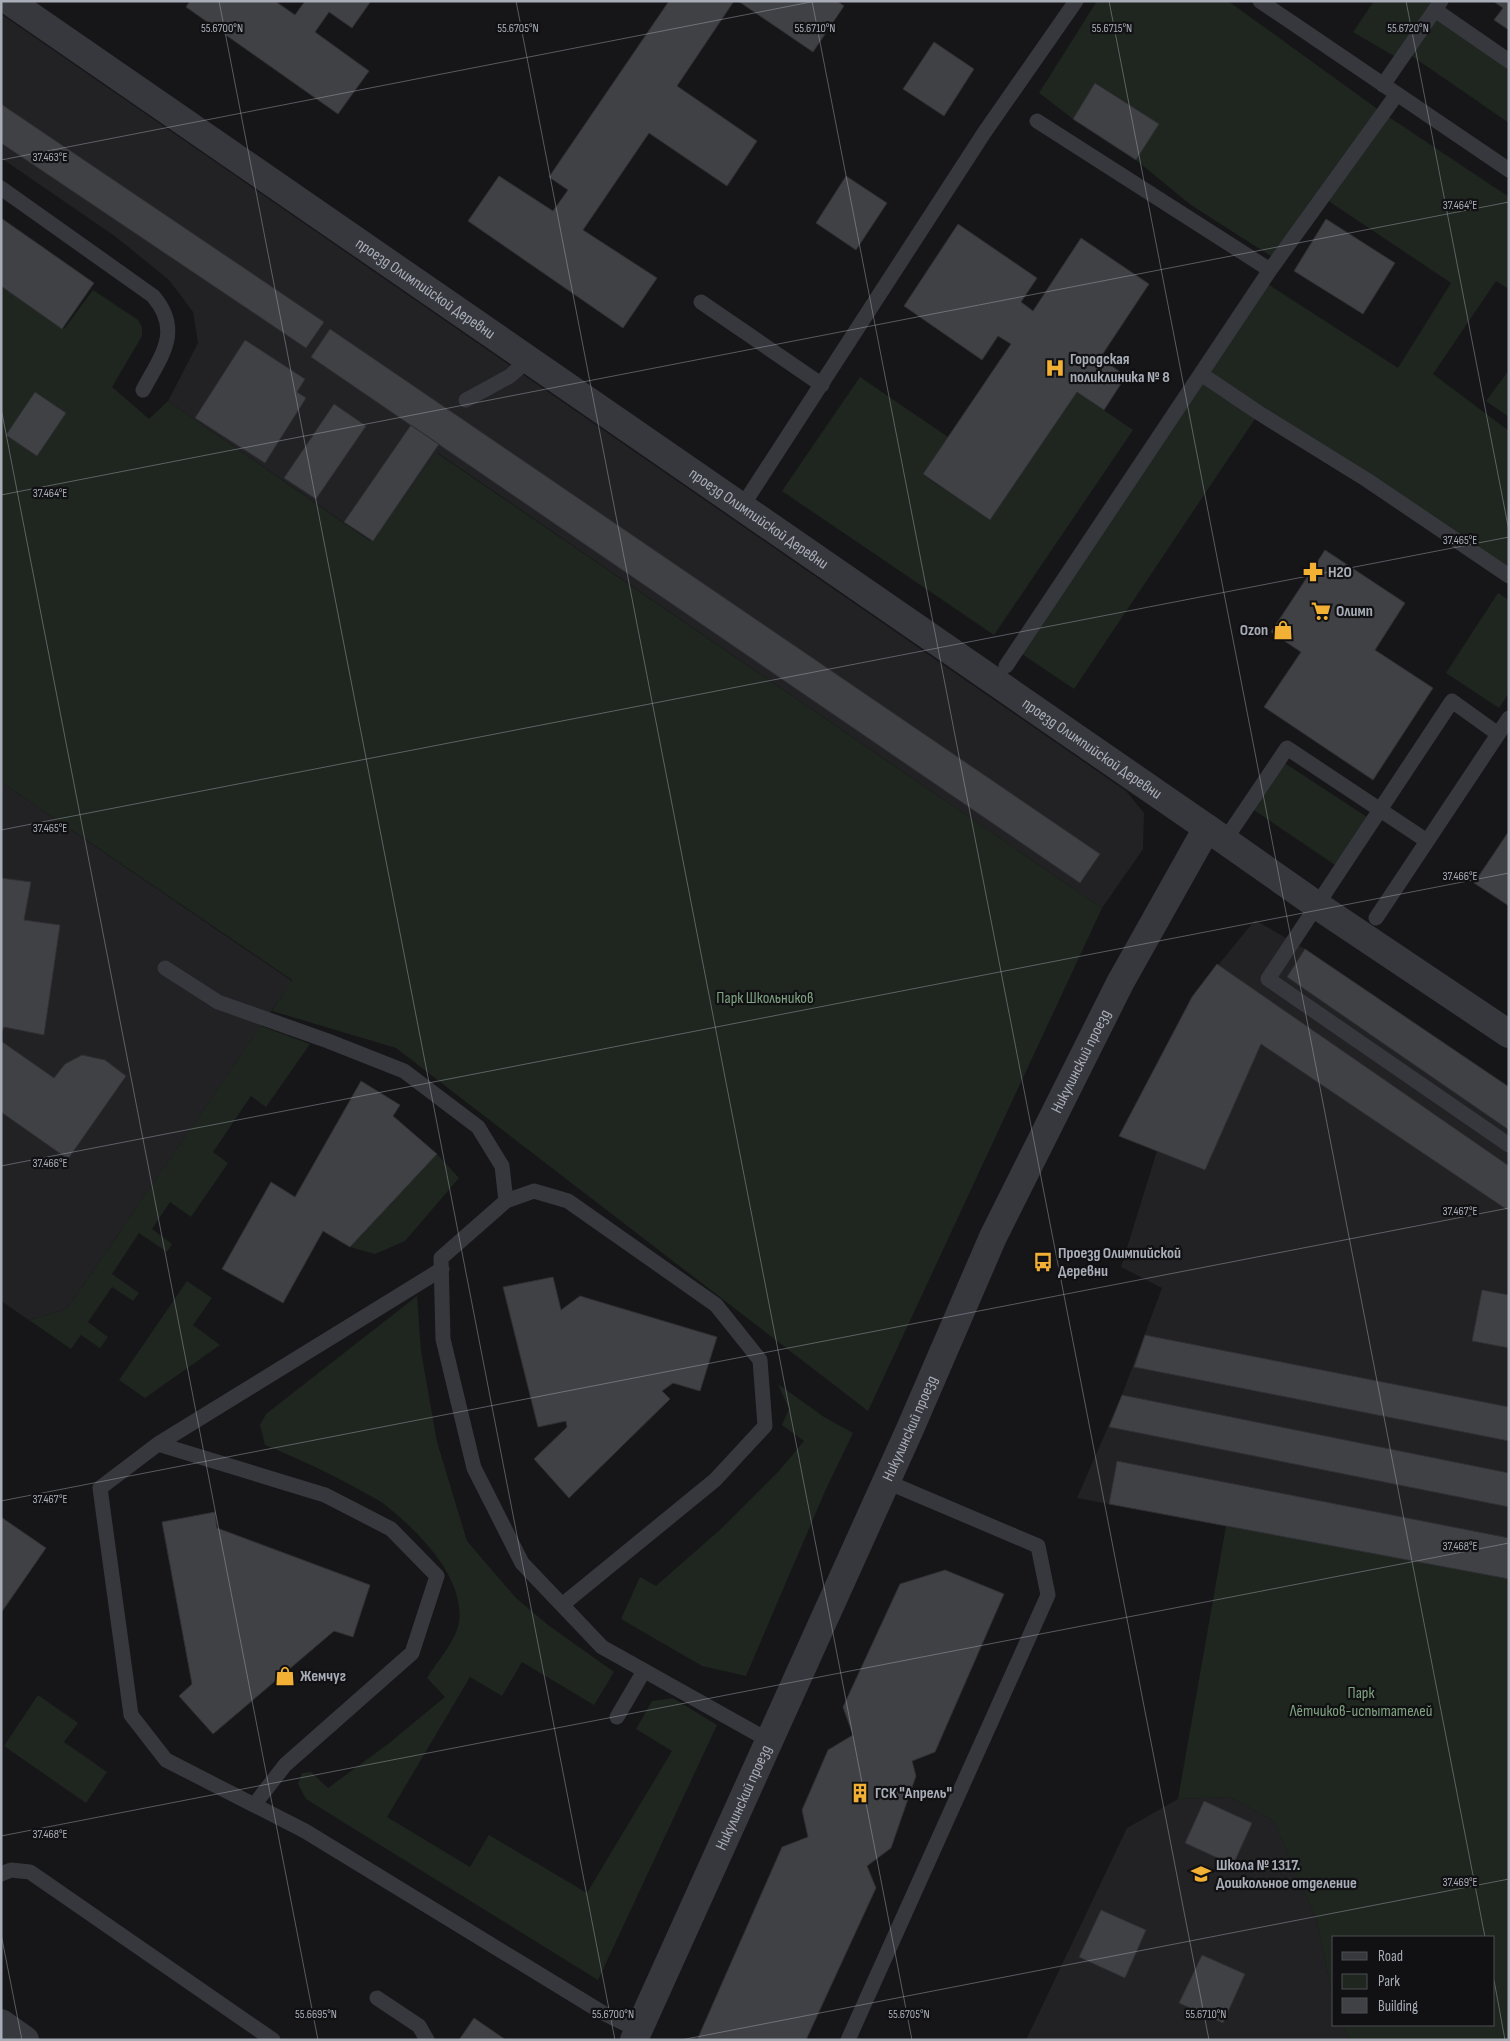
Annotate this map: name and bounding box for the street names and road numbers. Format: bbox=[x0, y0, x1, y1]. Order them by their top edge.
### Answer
street label: проезд Олимпийской Деревни bbox=[352, 234, 499, 343]
street label: проезд Олимпийской Деревни bbox=[685, 464, 832, 573]
street label: проезд Олимпийской Деревни bbox=[1019, 694, 1165, 803]
street label: Никулинский проезд bbox=[1047, 1006, 1115, 1116]
street label: Никулинский проезд bbox=[878, 1373, 941, 1484]
street label: Никулинский проезд bbox=[712, 1742, 775, 1853]

